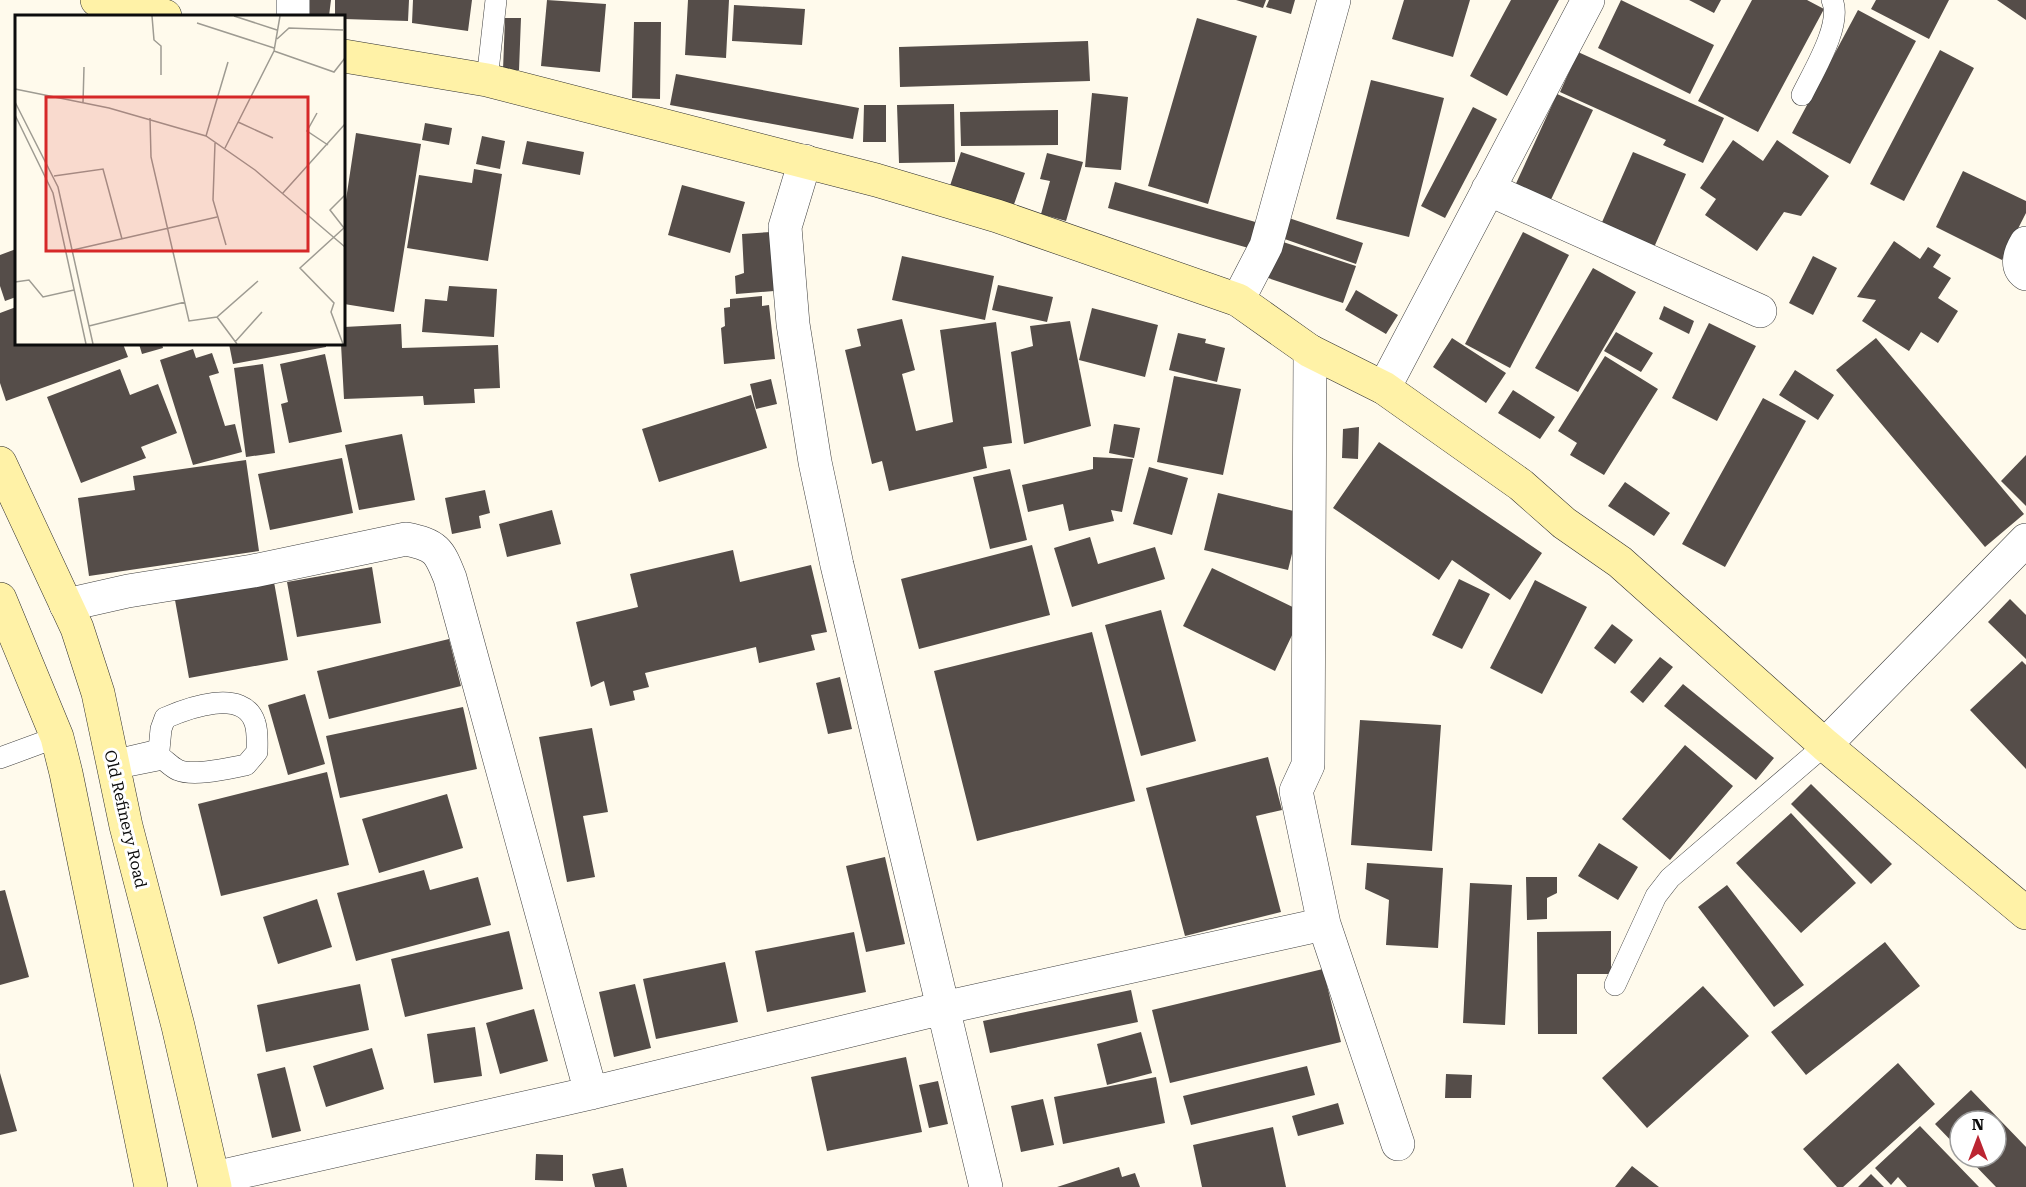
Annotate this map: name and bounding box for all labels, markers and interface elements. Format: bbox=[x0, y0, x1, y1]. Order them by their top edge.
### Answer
inset map bbox=[15, 15, 345, 345]
street label: Old Refinery Road bbox=[100, 748, 151, 890]
north arrow bbox=[1948, 1109, 2008, 1169]
text: N bbox=[1972, 1115, 1984, 1134]

